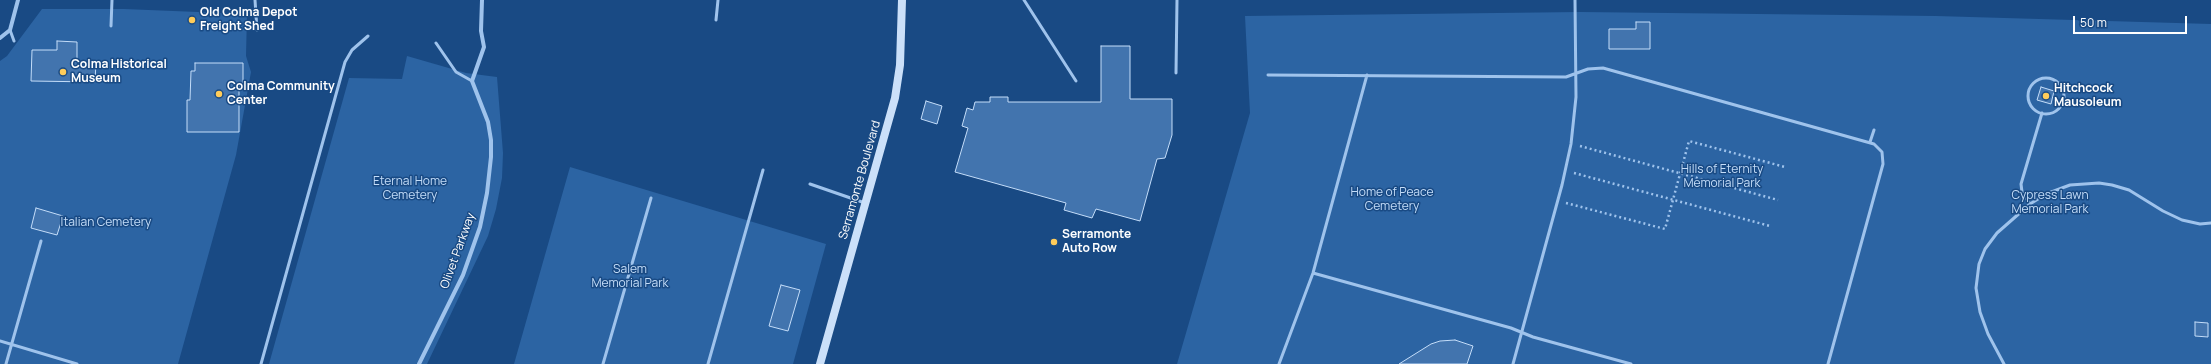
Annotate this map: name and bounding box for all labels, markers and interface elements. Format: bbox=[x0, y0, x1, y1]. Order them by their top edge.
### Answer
place label: Old Colma Depot Freight Shed bbox=[200, 6, 297, 34]
scale bar bbox=[2075, 8, 2189, 34]
text: 50 m bbox=[2080, 14, 2107, 31]
marker: Old Colma Depot Freight Shed bbox=[187, 15, 197, 25]
place label: Colma Historical Museum bbox=[71, 58, 167, 86]
marker: Colma Historical Museum bbox=[58, 67, 68, 77]
place label: Colma Community Center bbox=[227, 80, 335, 108]
place label: Hitchcock Mausoleum bbox=[2054, 82, 2121, 110]
marker: Colma Community Center bbox=[214, 89, 224, 99]
marker: Hitchcock Mausoleum bbox=[2041, 91, 2051, 101]
street label: Serramonte Boulevard bbox=[836, 119, 884, 241]
park label: Hills of Eternity Memorial Park bbox=[1681, 163, 1763, 191]
park label: Eternal Home Cemetery bbox=[373, 175, 447, 203]
park label: Home of Peace Cemetery bbox=[1351, 186, 1433, 214]
park label: Cypress Lawn Memorial Park bbox=[2011, 189, 2089, 217]
street label: Olivet Parkway bbox=[438, 211, 478, 291]
park label: Italian Cemetery bbox=[61, 216, 151, 230]
place label: Serramonte Auto Row bbox=[1062, 228, 1131, 256]
marker: Serramonte Auto Row bbox=[1049, 237, 1059, 247]
park label: Salem Memorial Park bbox=[591, 263, 669, 291]

